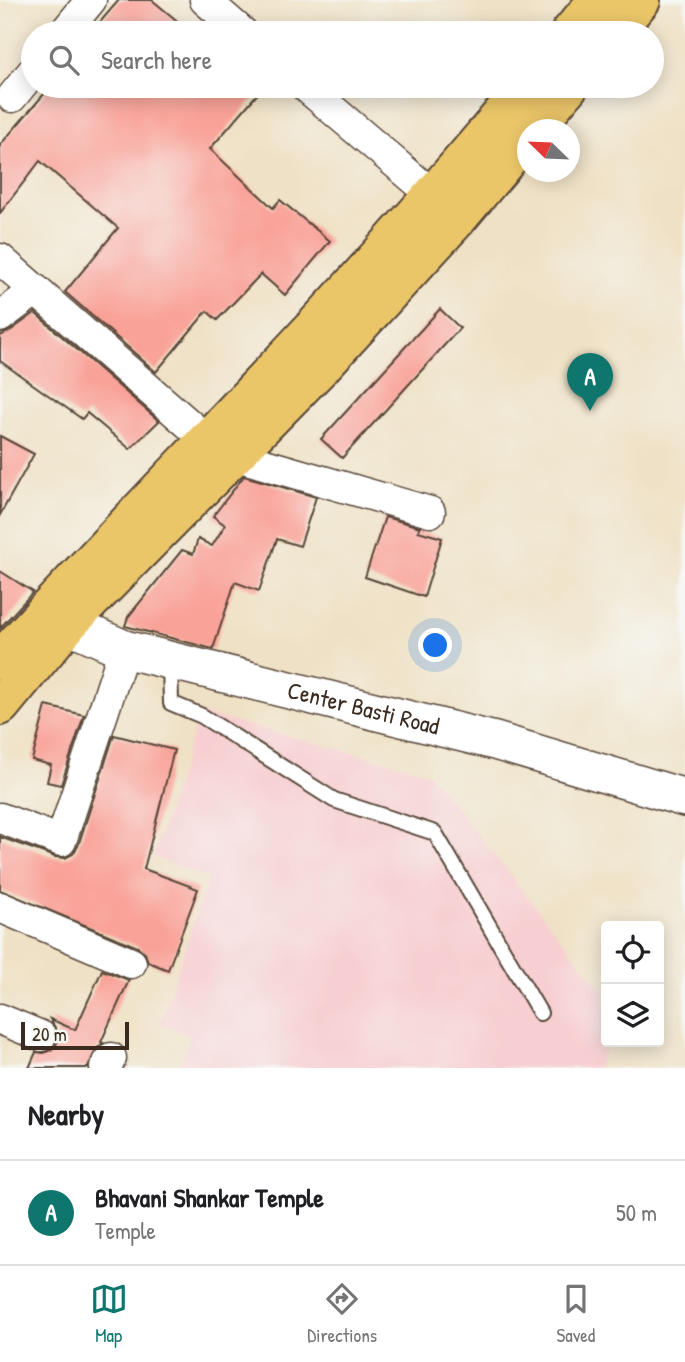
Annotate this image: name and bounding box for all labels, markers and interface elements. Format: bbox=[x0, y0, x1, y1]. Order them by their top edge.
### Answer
search box bbox=[21, 21, 664, 98]
icon: search bbox=[45, 41, 83, 79]
text: Search here bbox=[101, 42, 212, 77]
north arrow bbox=[517, 119, 580, 182]
pin: A bbox=[567, 353, 613, 411]
your location bbox=[418, 628, 452, 662]
street label: Center Basti Road bbox=[284, 673, 443, 742]
map controls bbox=[601, 921, 664, 1047]
button: locate bbox=[601, 921, 664, 984]
button: layers bbox=[601, 984, 664, 1047]
scale bar bbox=[21, 1019, 130, 1051]
text: 20 m bbox=[32, 1021, 67, 1047]
text: Nearby bbox=[28, 1094, 104, 1134]
text: Bhavani Shankar Temple bbox=[95, 1180, 324, 1215]
text: A bbox=[45, 1197, 57, 1228]
text: 50 m bbox=[616, 1197, 657, 1228]
text: Temple bbox=[95, 1215, 156, 1246]
tab: Map bbox=[90, 1280, 128, 1348]
tab: Directions bbox=[307, 1280, 377, 1348]
tab: Saved bbox=[557, 1280, 595, 1348]

